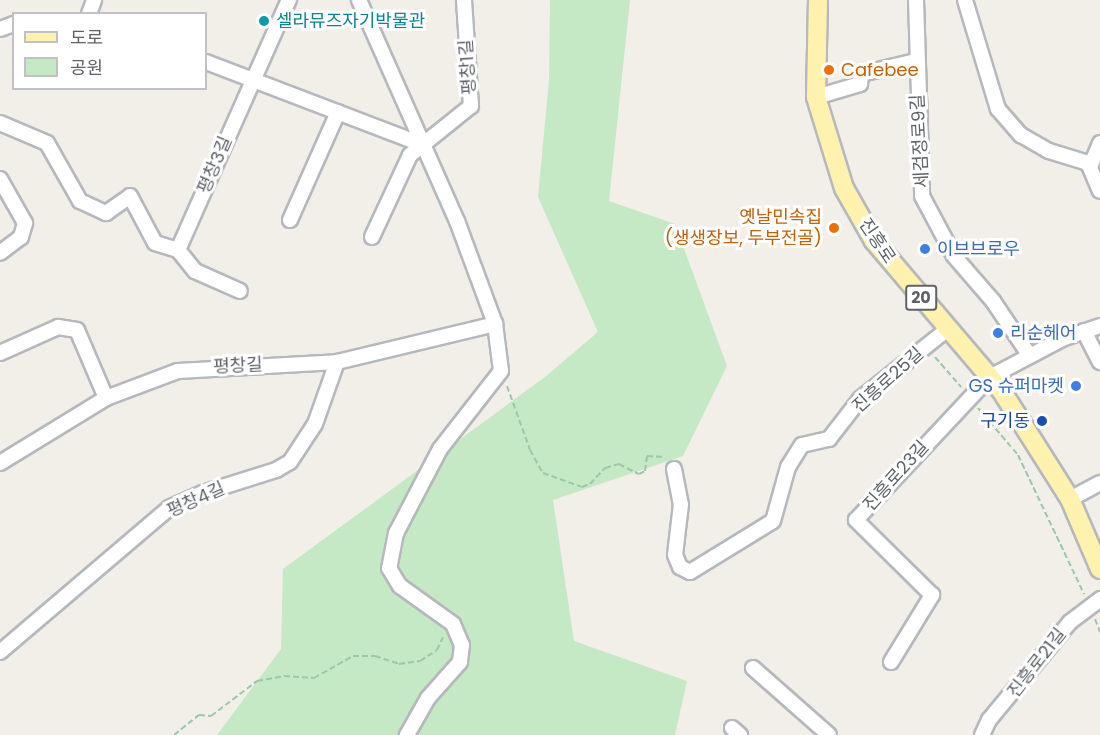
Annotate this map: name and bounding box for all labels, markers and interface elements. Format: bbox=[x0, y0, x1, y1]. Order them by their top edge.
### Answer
place label: 셀라뮤즈자기박물관 bbox=[276, 10, 425, 32]
legend bbox=[12, 12, 207, 90]
marker: 셀라뮤즈자기박물관 bbox=[257, 14, 271, 28]
text: 도로 bbox=[70, 25, 103, 50]
street label: 평창1길 bbox=[455, 39, 481, 95]
text: 공원 bbox=[70, 55, 103, 80]
place label: Cafebee bbox=[841, 59, 919, 81]
marker: Cafebee bbox=[822, 63, 836, 77]
street label: 세검정로9길 bbox=[907, 93, 933, 189]
street label: 평창3길 bbox=[193, 133, 237, 197]
place label: 옛날민속집 (생생장보, 두부전골) bbox=[665, 207, 822, 250]
street label: 진흥로 bbox=[854, 214, 900, 268]
marker: 옛날민속집 (생생장보, 두부전골) bbox=[827, 221, 841, 235]
place label: 이브브로우 bbox=[937, 238, 1020, 260]
marker: 이브브로우 bbox=[918, 242, 932, 256]
road number: 20 bbox=[904, 285, 938, 311]
place label: 리순헤어 bbox=[1010, 322, 1076, 344]
marker: 리순헤어 bbox=[991, 326, 1005, 340]
street label: 진흥로25길 bbox=[848, 343, 928, 417]
street label: 평창길 bbox=[213, 354, 263, 378]
place label: GS 슈퍼마켓 bbox=[968, 375, 1064, 397]
marker: GS 슈퍼마켓 bbox=[1069, 379, 1083, 393]
place label: 구기동 bbox=[980, 410, 1030, 432]
marker: 구기동 bbox=[1035, 414, 1049, 428]
street label: 진흥로23길 bbox=[859, 436, 933, 516]
street label: 평창4길 bbox=[164, 478, 228, 522]
street label: 진흥로21길 bbox=[1003, 624, 1071, 702]

